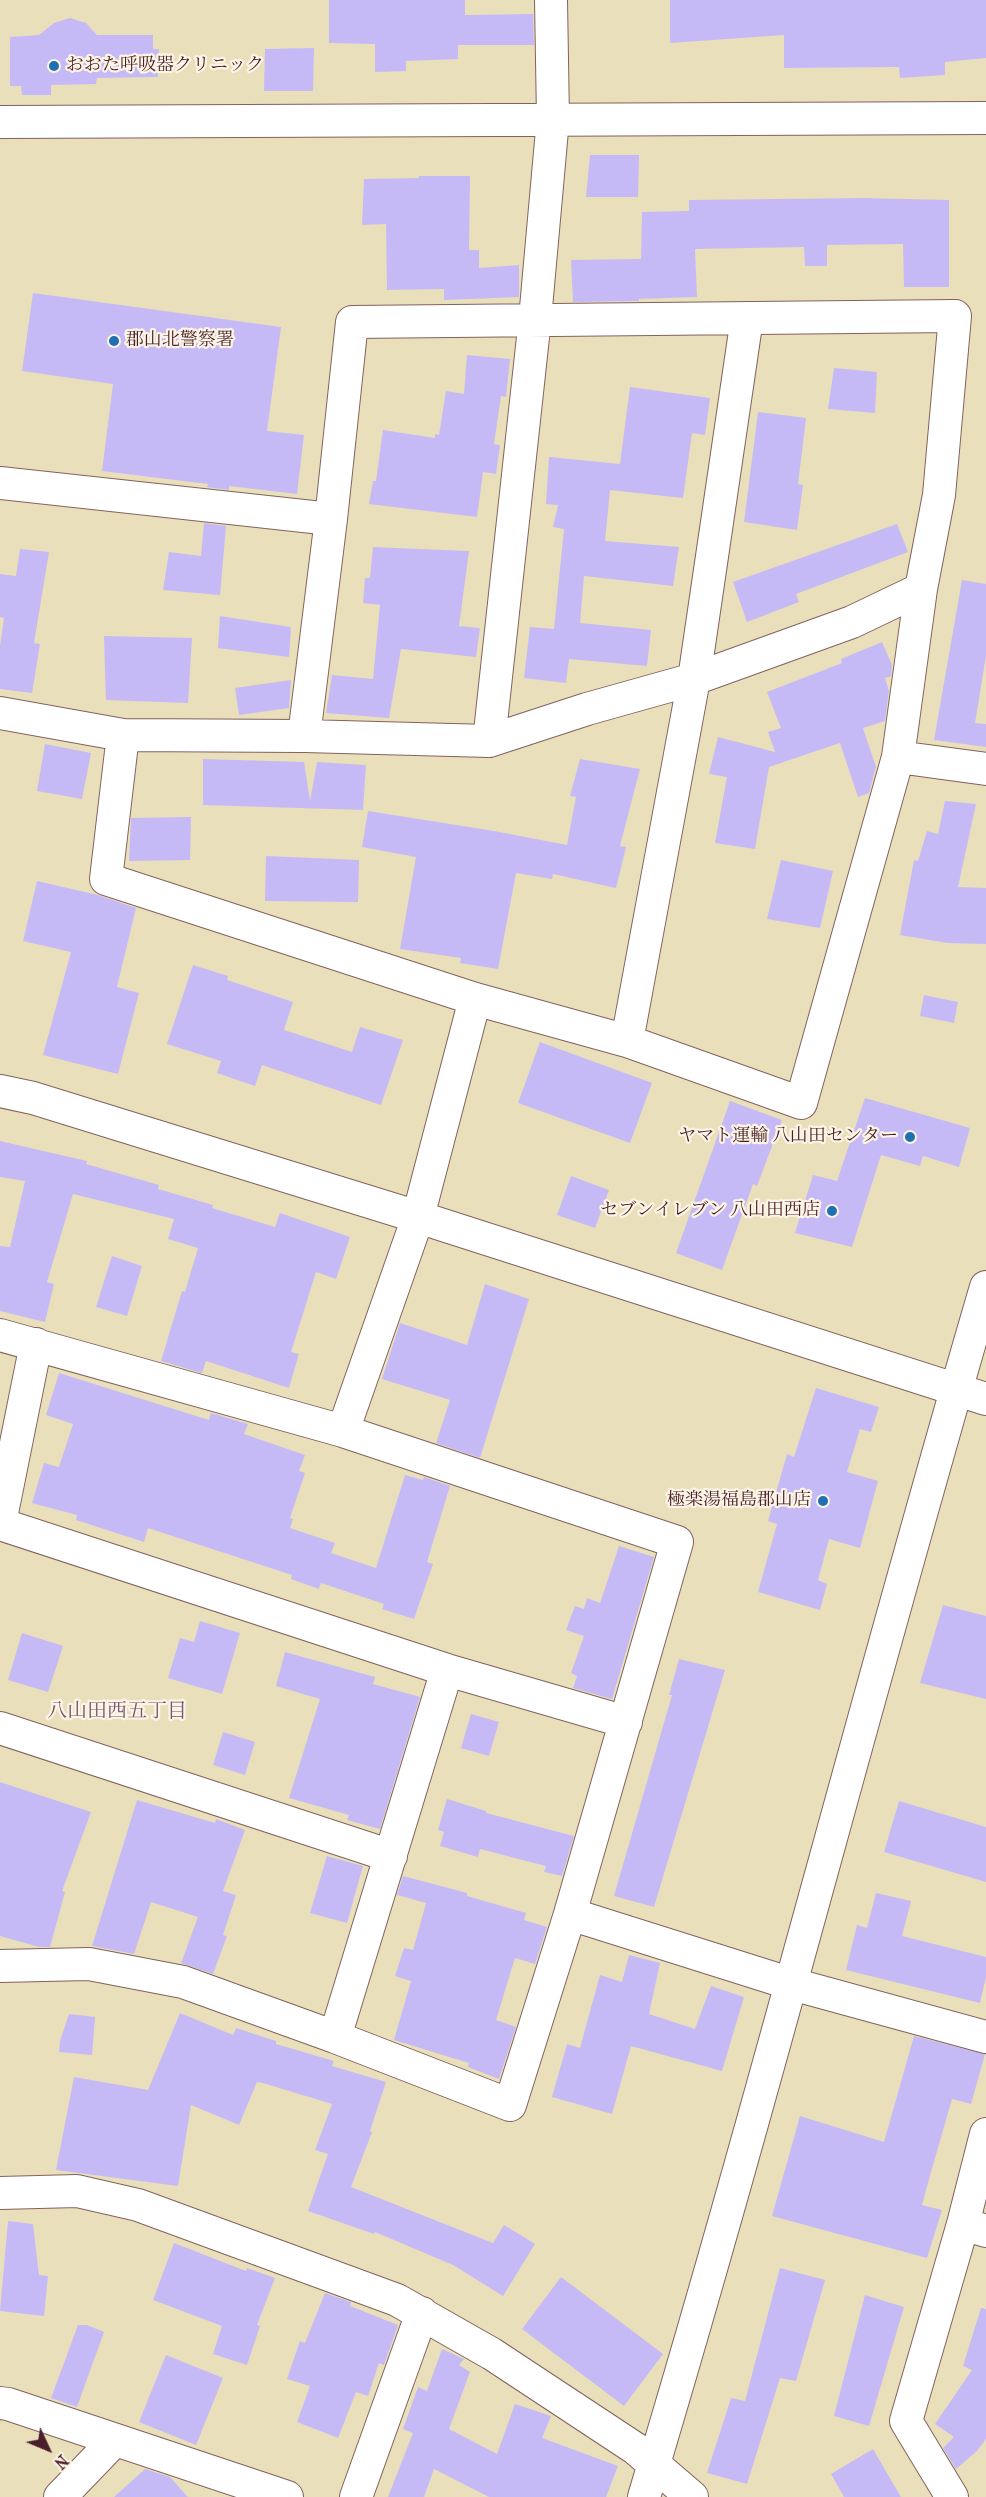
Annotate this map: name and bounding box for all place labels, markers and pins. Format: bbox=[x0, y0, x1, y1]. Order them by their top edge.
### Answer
place label: おおた呼吸器クリニック bbox=[66, 55, 264, 77]
marker: おおた呼吸器クリニック bbox=[47, 59, 61, 73]
place label: 郡山北警察署 bbox=[126, 330, 234, 352]
marker: 郡山北警察署 bbox=[107, 334, 121, 348]
place label: ヤマト運輸 八山田センター bbox=[678, 1126, 898, 1148]
marker: ヤマト運輸 八山田センター bbox=[903, 1130, 917, 1144]
place label: セブンイレブン 八山田西店 bbox=[600, 1200, 820, 1222]
marker: セブンイレブン 八山田西店 bbox=[825, 1204, 839, 1218]
place label: 極楽湯福島郡山店 bbox=[667, 1490, 811, 1512]
marker: 極楽湯福島郡山店 bbox=[816, 1494, 830, 1508]

